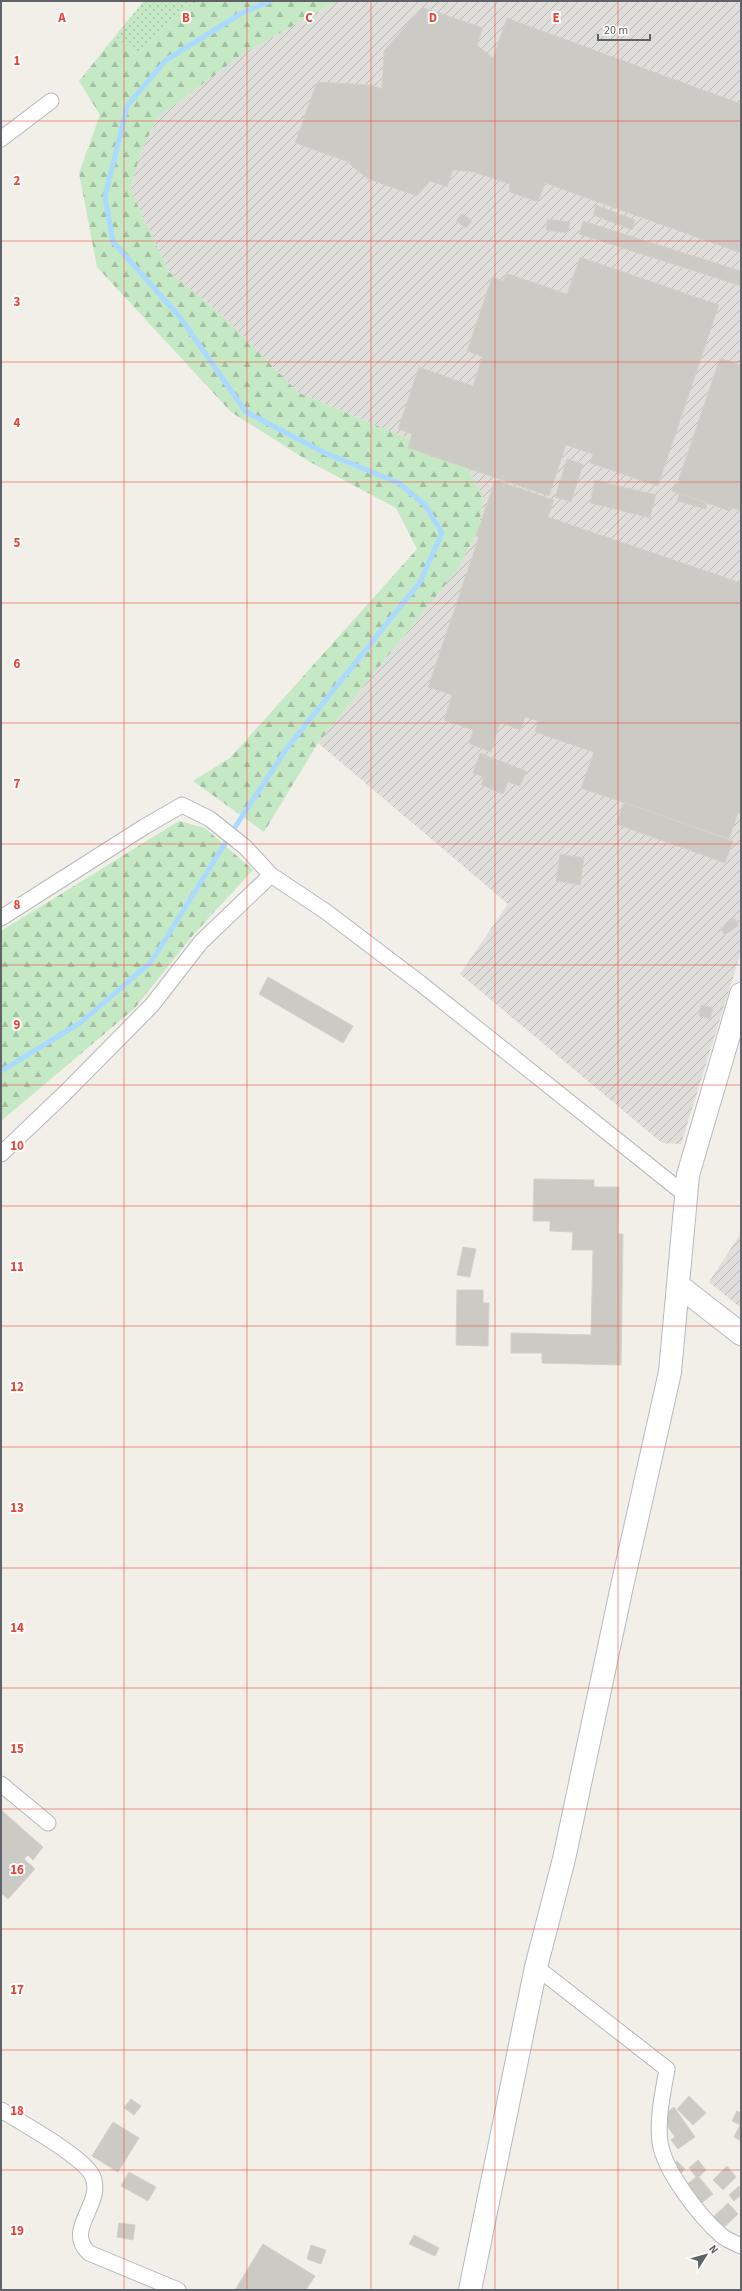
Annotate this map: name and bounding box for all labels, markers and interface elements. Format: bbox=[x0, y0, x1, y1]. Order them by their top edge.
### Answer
text: A bbox=[57, 9, 66, 27]
text: B bbox=[182, 9, 190, 27]
text: C bbox=[305, 9, 313, 27]
text: D bbox=[429, 9, 437, 27]
text: E bbox=[552, 9, 560, 27]
scale bar bbox=[598, 16, 650, 42]
text: 20 m bbox=[604, 22, 628, 39]
text: 1 bbox=[14, 52, 21, 70]
text: 2 bbox=[14, 172, 21, 190]
text: 3 bbox=[14, 293, 21, 311]
text: 4 bbox=[14, 414, 21, 432]
text: 5 bbox=[14, 534, 21, 552]
text: 6 bbox=[14, 655, 21, 673]
text: 7 bbox=[14, 775, 21, 793]
text: 8 bbox=[14, 896, 21, 914]
text: 9 bbox=[14, 1016, 21, 1034]
text: 10 bbox=[10, 1137, 24, 1155]
text: 11 bbox=[10, 1258, 24, 1276]
text: 12 bbox=[10, 1378, 24, 1396]
text: 13 bbox=[10, 1499, 24, 1517]
text: 14 bbox=[10, 1619, 24, 1637]
text: 15 bbox=[10, 1740, 24, 1758]
text: 16 bbox=[10, 1861, 24, 1879]
text: 17 bbox=[10, 1981, 24, 1999]
text: 18 bbox=[10, 2102, 24, 2120]
text: 19 bbox=[10, 2222, 24, 2240]
north arrow bbox=[686, 2235, 726, 2275]
text: N bbox=[705, 2242, 722, 2257]

